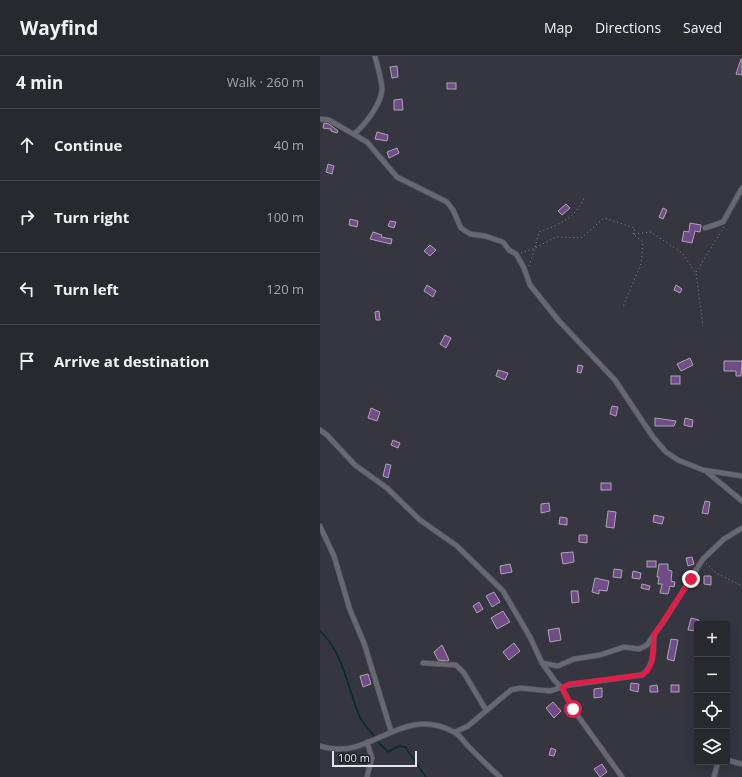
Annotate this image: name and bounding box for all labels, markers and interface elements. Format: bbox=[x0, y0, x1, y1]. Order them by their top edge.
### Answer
text: Wayfind bbox=[20, 15, 98, 41]
text: Map bbox=[544, 18, 573, 37]
text: Directions bbox=[595, 18, 661, 37]
text: Saved bbox=[683, 18, 722, 37]
text: 4 min bbox=[16, 71, 63, 94]
text: Walk · 260 m bbox=[227, 73, 304, 91]
icon: ahead bbox=[16, 134, 38, 156]
text: Continue bbox=[54, 135, 122, 155]
text: 40 m bbox=[274, 136, 304, 154]
icon: right bbox=[16, 206, 38, 228]
text: Turn right bbox=[54, 207, 129, 227]
text: 100 m bbox=[266, 208, 304, 226]
icon: left bbox=[16, 278, 38, 300]
text: Turn left bbox=[54, 279, 119, 299]
text: 120 m bbox=[266, 280, 304, 298]
icon: arrive bbox=[16, 350, 38, 372]
text: Arrive at destination bbox=[54, 351, 209, 371]
route end bbox=[682, 570, 700, 588]
map controls bbox=[694, 621, 730, 765]
button: + bbox=[694, 621, 730, 657]
button: − bbox=[694, 657, 730, 693]
button: locate bbox=[694, 693, 730, 729]
route start bbox=[564, 700, 582, 718]
button: layers bbox=[694, 729, 730, 765]
scale bar bbox=[332, 749, 417, 768]
text: 100 m bbox=[338, 750, 370, 765]

